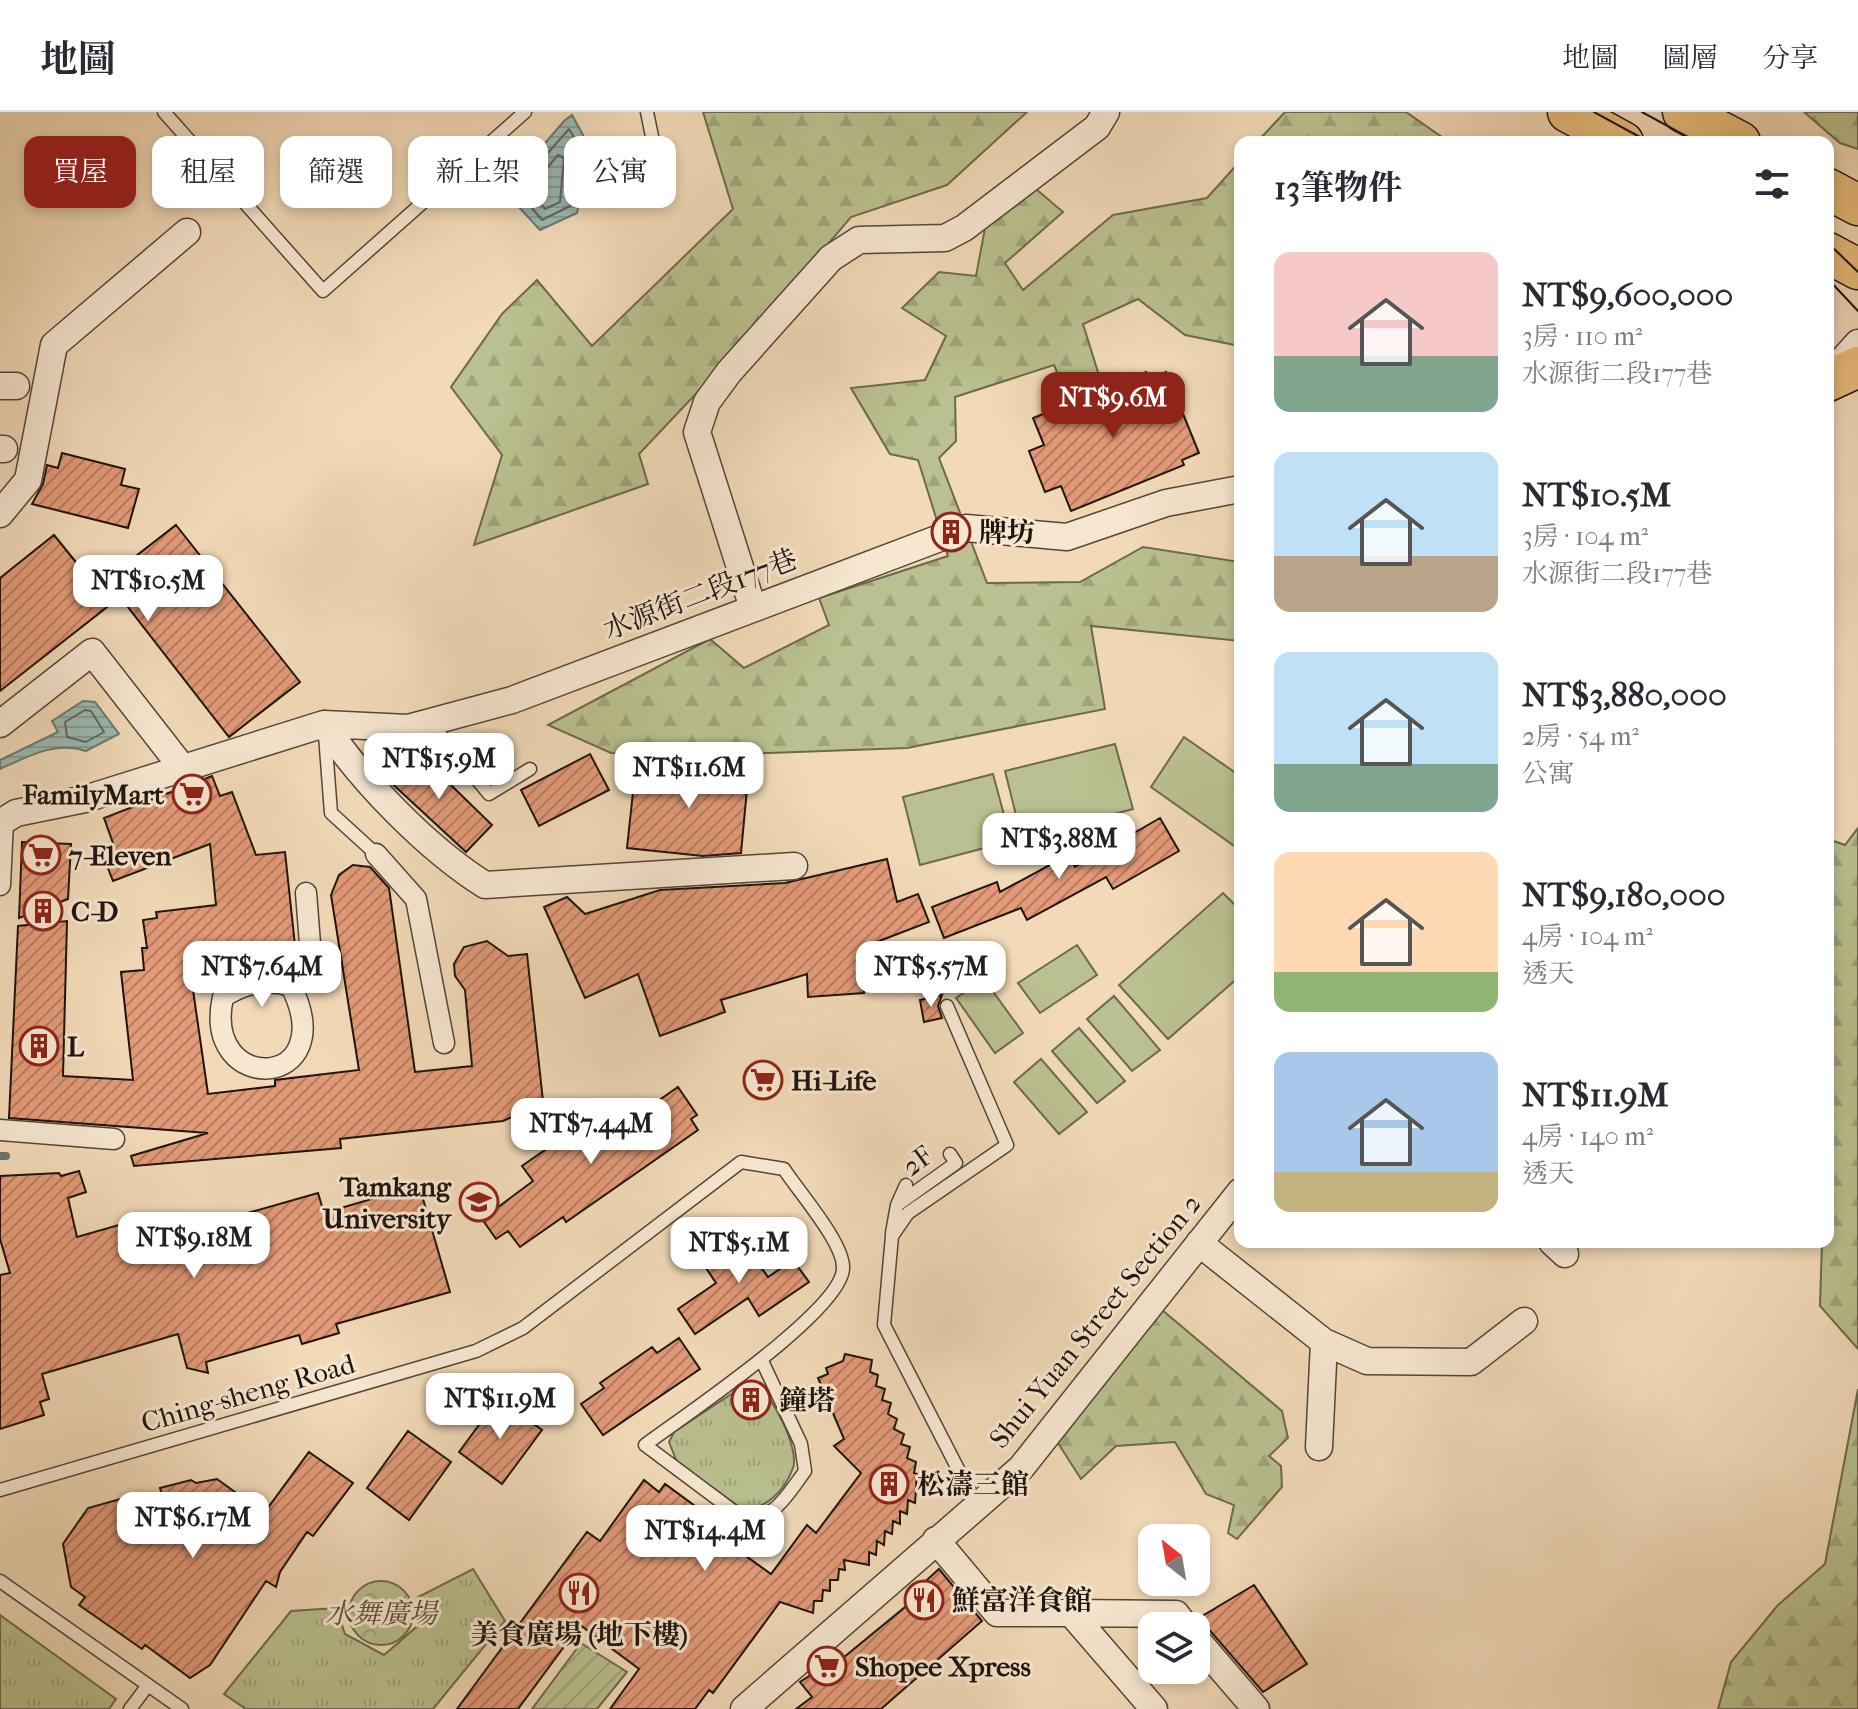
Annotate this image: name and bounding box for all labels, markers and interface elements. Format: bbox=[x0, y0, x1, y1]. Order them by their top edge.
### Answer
text: 地圖 bbox=[40, 37, 116, 82]
text: 地圖 bbox=[1562, 41, 1618, 74]
text: 圖層 bbox=[1662, 41, 1718, 74]
text: 分享 bbox=[1762, 41, 1818, 74]
chip: 買屋 bbox=[24, 136, 136, 208]
chip: 租屋 bbox=[152, 136, 264, 208]
chip: 篩選 bbox=[280, 136, 392, 208]
chip: 新上架 bbox=[408, 136, 548, 208]
chip: 公寓 bbox=[564, 136, 676, 208]
icon: filters bbox=[1750, 162, 1794, 206]
text: 13筆物件 bbox=[1274, 168, 1402, 208]
text: NT$9,600,000 bbox=[1522, 275, 1733, 315]
icon: home bbox=[1338, 284, 1434, 380]
text: 3房 · 110 m² bbox=[1522, 321, 1642, 352]
text: 水源街二段177巷 bbox=[1522, 358, 1712, 389]
pin: NT$9.6M bbox=[1039, 372, 1187, 440]
text: NT$9.6M bbox=[1059, 382, 1167, 413]
text: NT$10.5M bbox=[1522, 475, 1671, 515]
icon: home bbox=[1338, 484, 1434, 580]
building icon: 牌坊 bbox=[930, 511, 972, 553]
place label: 牌坊 bbox=[979, 516, 1035, 549]
text: 3房 · 104 m² bbox=[1522, 521, 1648, 552]
street label: 水源街二段177巷 bbox=[598, 542, 802, 646]
pin: NT$10.5M bbox=[65, 555, 231, 623]
text: 水源街二段177巷 bbox=[1522, 558, 1712, 589]
text: NT$10.5M bbox=[91, 565, 205, 596]
text: NT$3,880,000 bbox=[1522, 675, 1727, 715]
icon: home bbox=[1338, 684, 1434, 780]
text: 2房 · 54 m² bbox=[1522, 721, 1639, 752]
pin: NT$15.9M bbox=[356, 733, 522, 801]
pin: NT$11.6M bbox=[606, 742, 772, 810]
text: NT$15.9M bbox=[382, 743, 496, 774]
text: NT$11.6M bbox=[632, 752, 746, 783]
text: 公寓 bbox=[1522, 758, 1574, 789]
supermarket icon: FamilyMart bbox=[171, 773, 213, 815]
place label: FamilyMart bbox=[22, 778, 165, 811]
pin: NT$3.88M bbox=[976, 813, 1142, 881]
text: NT$3.88M bbox=[1000, 823, 1118, 854]
supermarket icon: 7-Eleven bbox=[20, 834, 62, 876]
place label: 7-Eleven bbox=[68, 839, 172, 872]
text: NT$9,180,000 bbox=[1522, 875, 1726, 915]
icon: home bbox=[1338, 884, 1434, 980]
building icon: C-D bbox=[22, 890, 64, 932]
place label: C-D bbox=[71, 895, 118, 928]
text: 4房 · 104 m² bbox=[1522, 921, 1653, 952]
pin: NT$7.64M bbox=[179, 941, 345, 1009]
pin: NT$5.57M bbox=[848, 941, 1014, 1009]
text: NT$7.64M bbox=[201, 951, 323, 982]
text: NT$5.57M bbox=[874, 951, 988, 982]
text: 透天 bbox=[1522, 958, 1574, 989]
building icon: L bbox=[18, 1025, 60, 1067]
place label: L bbox=[67, 1030, 85, 1063]
supermarket icon: Hi-Life bbox=[742, 1059, 784, 1101]
place label: Hi-Life bbox=[791, 1064, 877, 1097]
text: NT$11.9M bbox=[1522, 1075, 1669, 1115]
icon: home bbox=[1338, 1084, 1434, 1180]
pin: NT$7.44M bbox=[508, 1098, 674, 1166]
text: NT$7.44M bbox=[529, 1108, 653, 1139]
text: 4房 · 140 m² bbox=[1522, 1121, 1653, 1152]
street label: 2F bbox=[895, 1139, 939, 1183]
text: 透天 bbox=[1522, 1158, 1574, 1189]
place label: Tamkang University bbox=[323, 1170, 453, 1235]
school or university icon: Tamkang University bbox=[458, 1181, 500, 1223]
street label: Shui Yuan Street Section 2 bbox=[982, 1187, 1208, 1455]
pin: NT$9.18M bbox=[111, 1212, 277, 1280]
pin: NT$5.1M bbox=[665, 1217, 813, 1285]
text: NT$9.18M bbox=[136, 1222, 252, 1253]
text: NT$5.1M bbox=[689, 1227, 789, 1258]
street label: Ching-sheng Road bbox=[137, 1347, 359, 1439]
pin: NT$11.9M bbox=[417, 1373, 583, 1441]
building icon: 鐘塔 bbox=[730, 1379, 772, 1421]
text: NT$11.9M bbox=[444, 1383, 556, 1414]
place label: 鐘塔 bbox=[779, 1384, 835, 1417]
building icon: 松濤三館 bbox=[868, 1463, 910, 1505]
place label: 松濤三館 bbox=[917, 1468, 1029, 1501]
pin: NT$6.17M bbox=[110, 1492, 276, 1560]
text: NT$6.17M bbox=[135, 1502, 251, 1533]
pin: NT$14.4M bbox=[622, 1505, 788, 1573]
text: NT$14.4M bbox=[644, 1515, 766, 1546]
north arrow bbox=[1138, 1524, 1210, 1596]
map controls bbox=[1138, 1524, 1210, 1684]
restaurant icon: 美食廣場 (地下樓) bbox=[558, 1572, 600, 1614]
restaurant icon: 鮮富洋食館 bbox=[903, 1579, 945, 1621]
place label: 鮮富洋食館 bbox=[952, 1584, 1092, 1617]
park label: 水舞廣場 bbox=[325, 1597, 440, 1630]
button: layers bbox=[1138, 1612, 1210, 1684]
place label: 美食廣場 (地下樓) bbox=[470, 1618, 688, 1651]
supermarket icon: Shopee Xpress bbox=[806, 1645, 848, 1687]
place label: Shopee Xpress bbox=[855, 1650, 1031, 1683]

